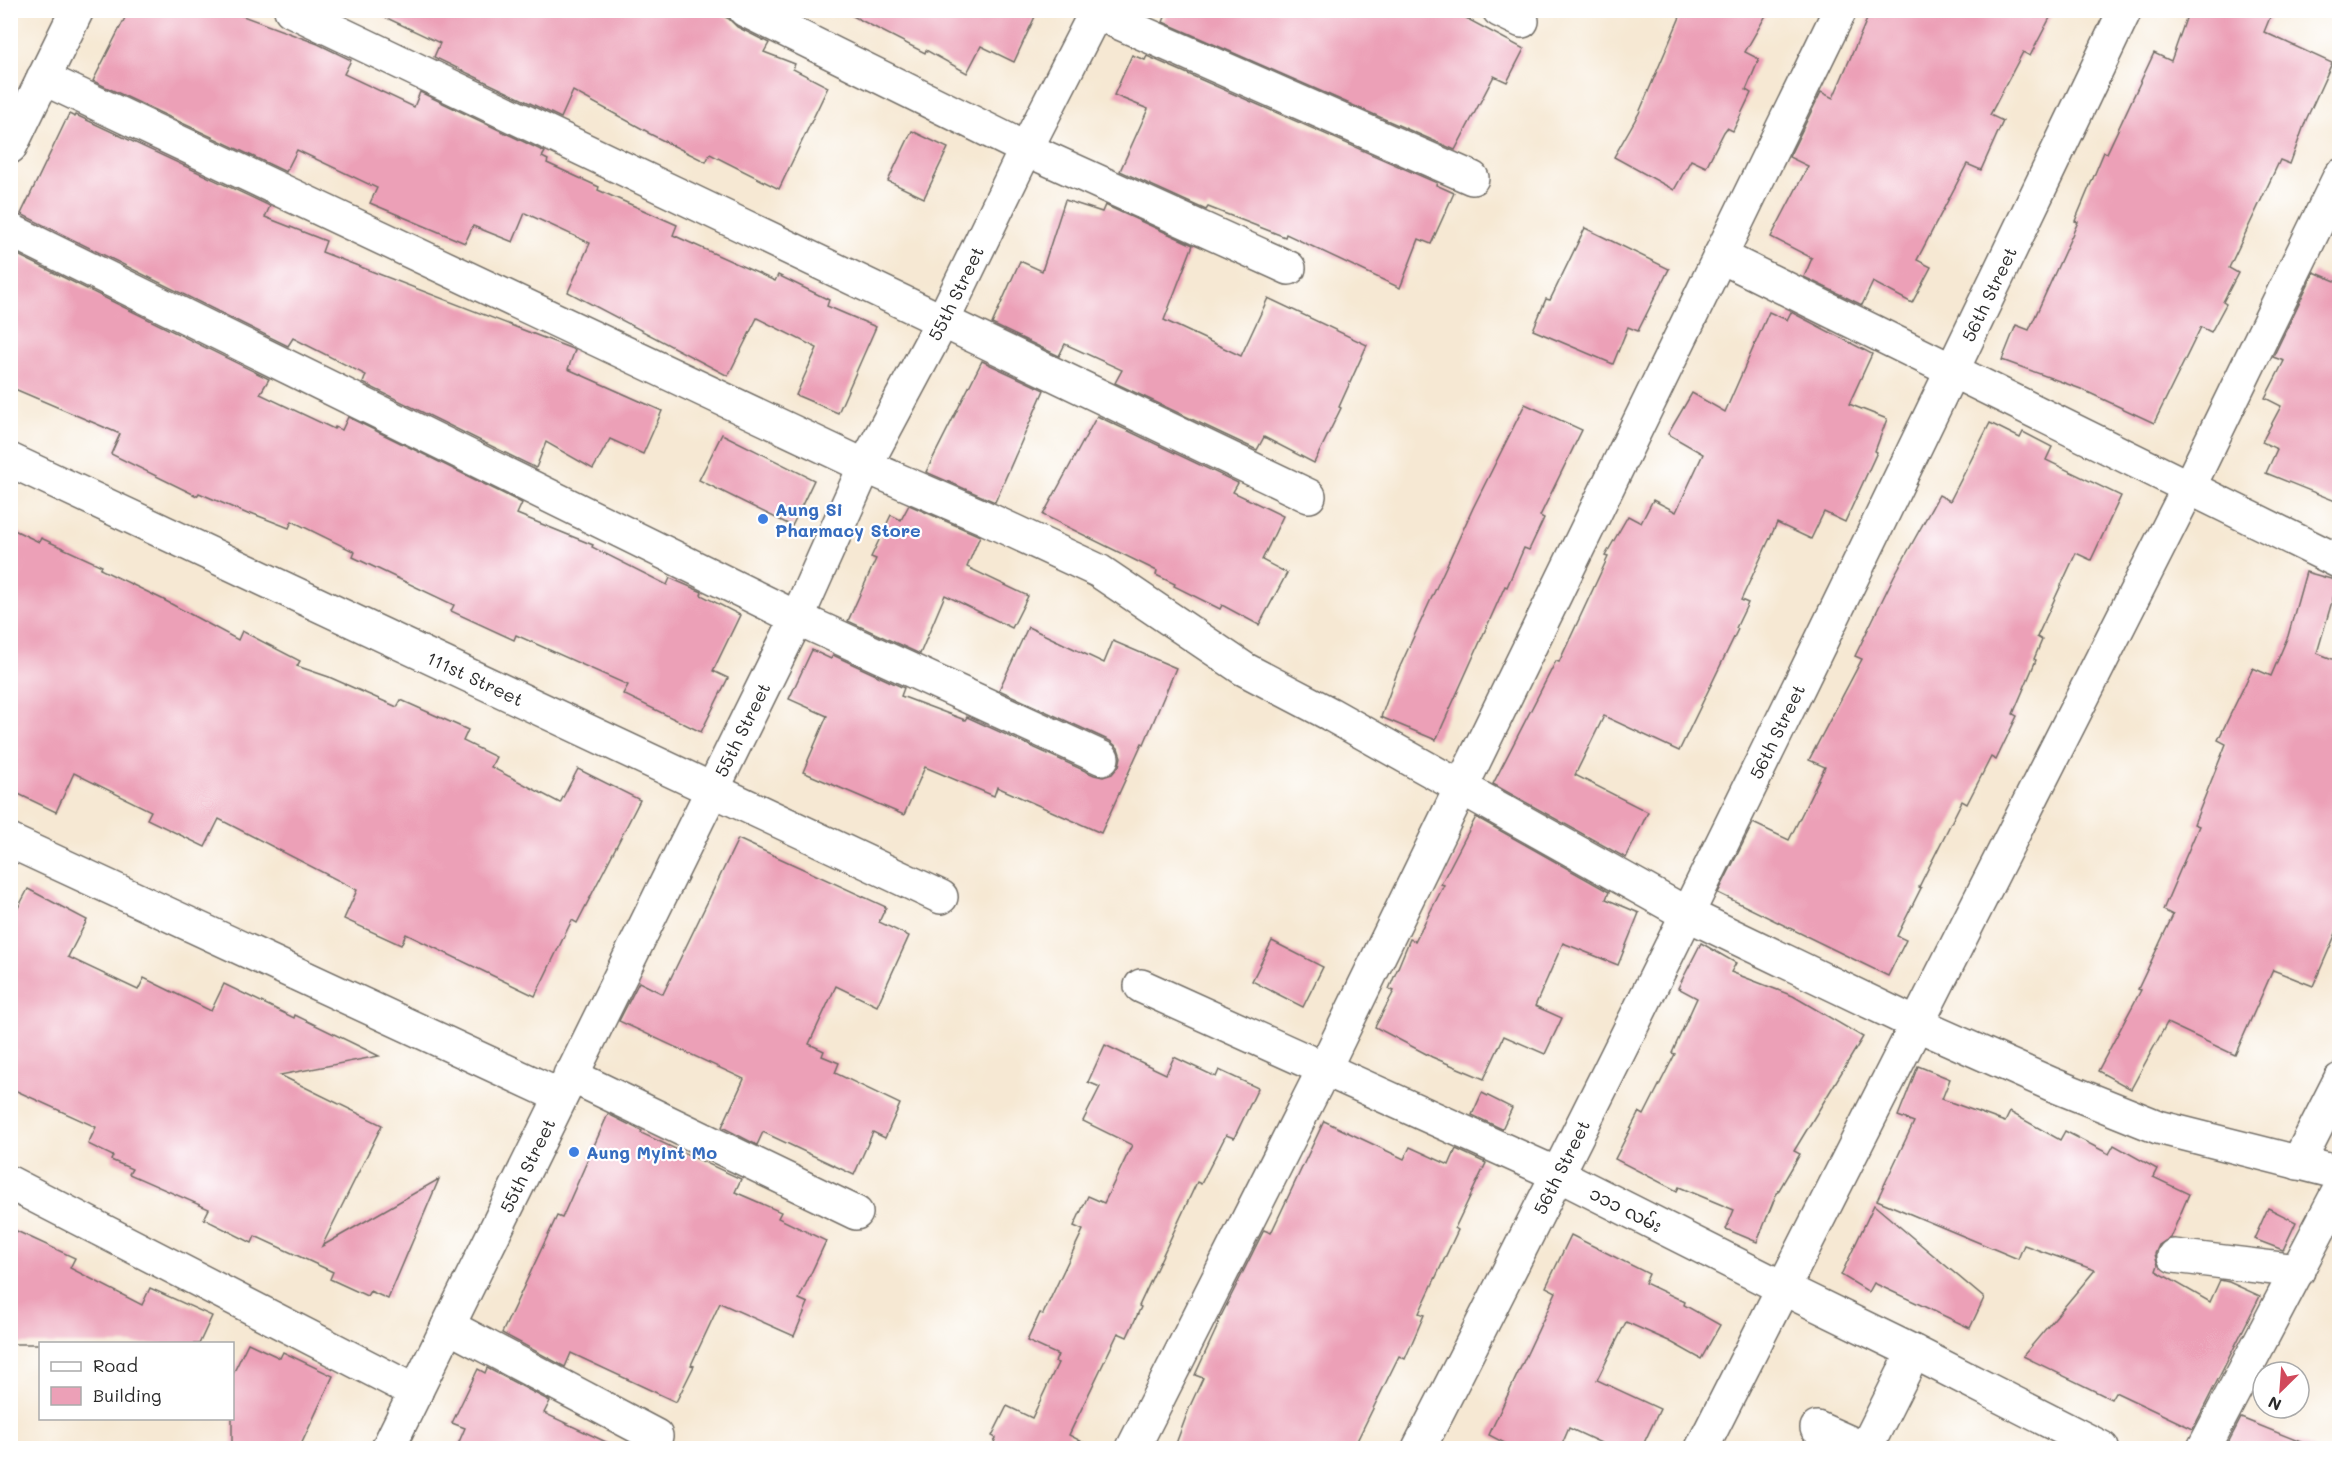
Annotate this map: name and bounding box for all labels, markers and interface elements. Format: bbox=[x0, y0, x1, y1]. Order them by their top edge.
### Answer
street label: 55th Street bbox=[922, 242, 989, 345]
street label: 56th Street bbox=[1956, 243, 2022, 346]
place label: Aung Si Pharmacy Store bbox=[775, 497, 921, 542]
marker: Aung Si Pharmacy Store bbox=[756, 512, 770, 526]
street label: 111st Street bbox=[423, 645, 527, 711]
street label: 55th Street bbox=[709, 678, 775, 781]
street label: 56th Street bbox=[1744, 680, 1810, 783]
street label: 55th Street bbox=[494, 1114, 561, 1217]
street label: 56th Street bbox=[1528, 1116, 1595, 1218]
place label: Aung Myint Mo bbox=[586, 1140, 717, 1164]
marker: Aung Myint Mo bbox=[567, 1145, 581, 1159]
street label: ၁၁၁ လမ်း bbox=[1586, 1181, 1666, 1237]
legend bbox=[39, 1342, 234, 1420]
text: Road bbox=[93, 1353, 138, 1377]
north arrow bbox=[2251, 1360, 2311, 1420]
text: Building bbox=[93, 1383, 161, 1407]
text: N bbox=[2265, 1392, 2284, 1416]

